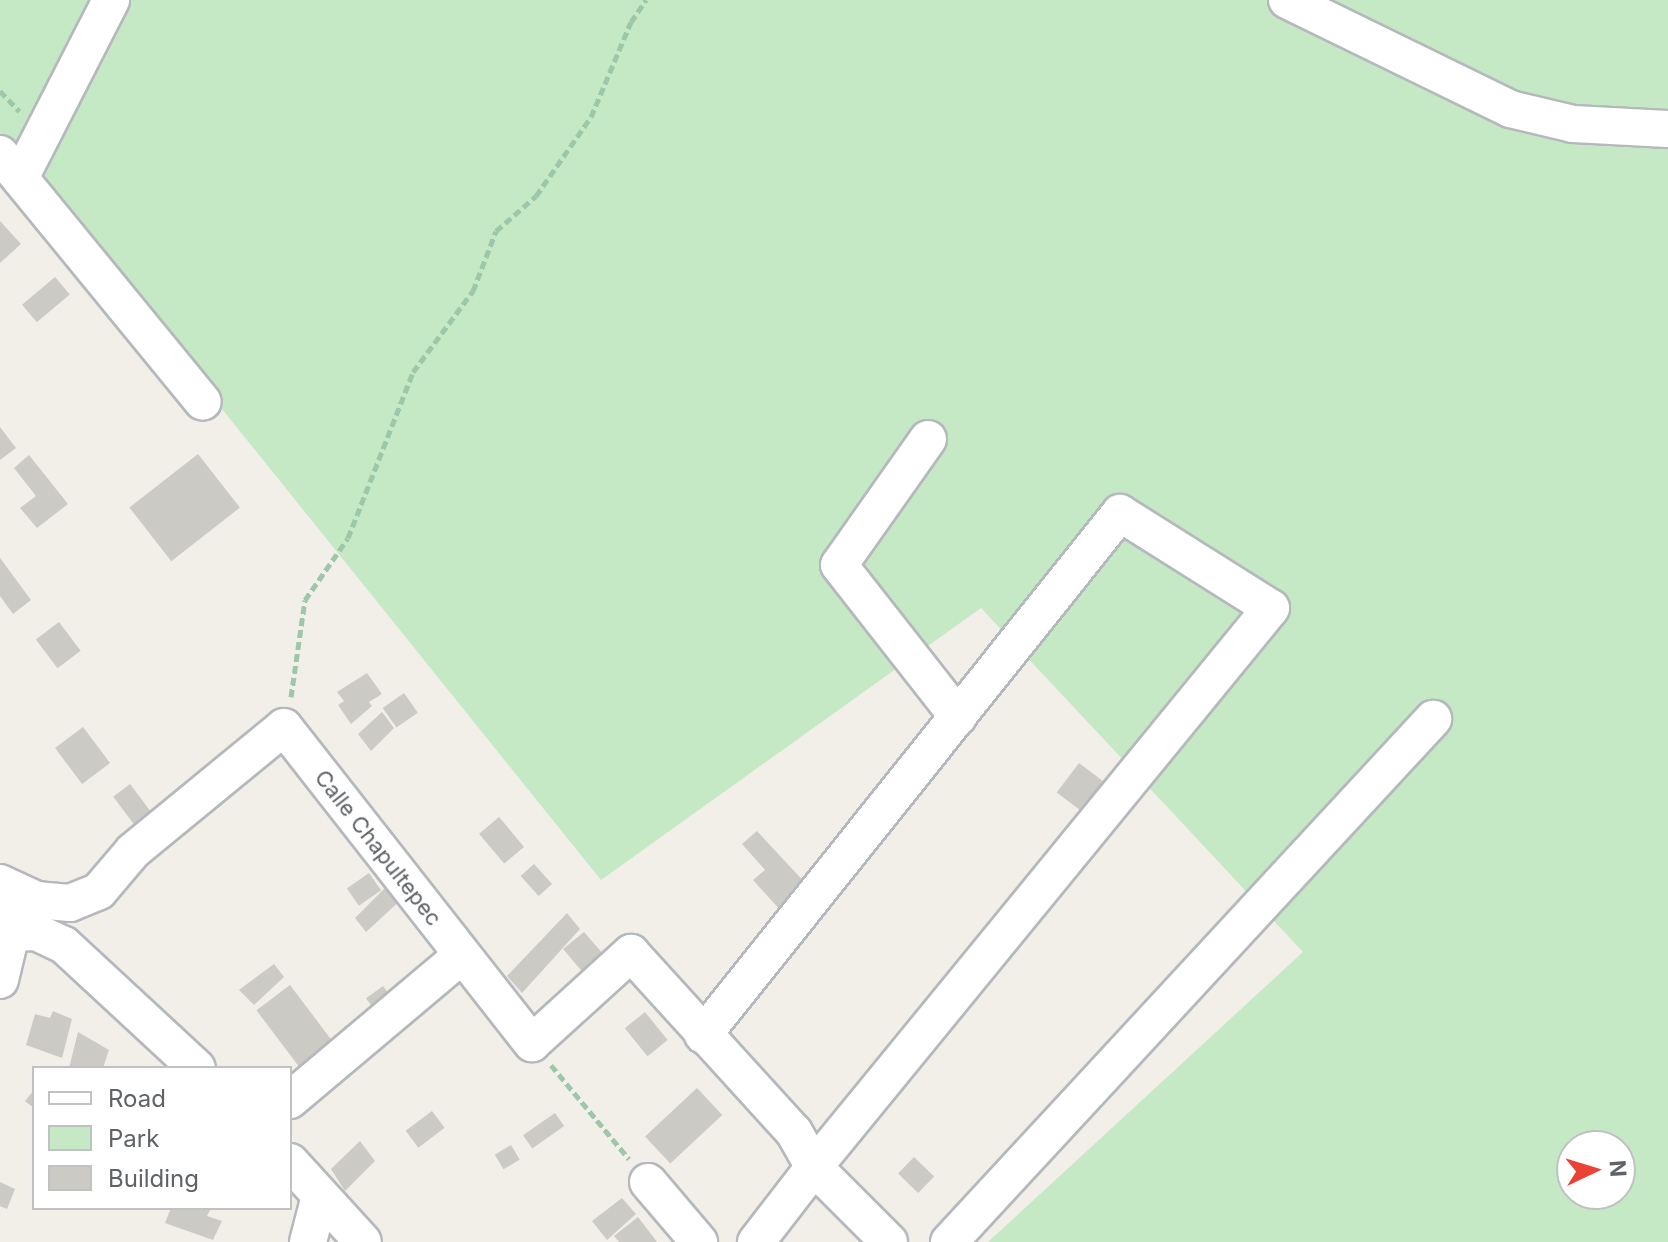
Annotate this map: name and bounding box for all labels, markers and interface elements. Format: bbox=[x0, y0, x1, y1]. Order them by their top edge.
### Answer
street label: Calle Chapultepec bbox=[309, 765, 447, 931]
legend bbox=[32, 1066, 292, 1210]
text: Road bbox=[108, 1084, 166, 1113]
text: Park bbox=[108, 1124, 159, 1153]
north arrow bbox=[1556, 1130, 1636, 1210]
text: N bbox=[1604, 1159, 1632, 1178]
text: Building bbox=[108, 1164, 199, 1193]

